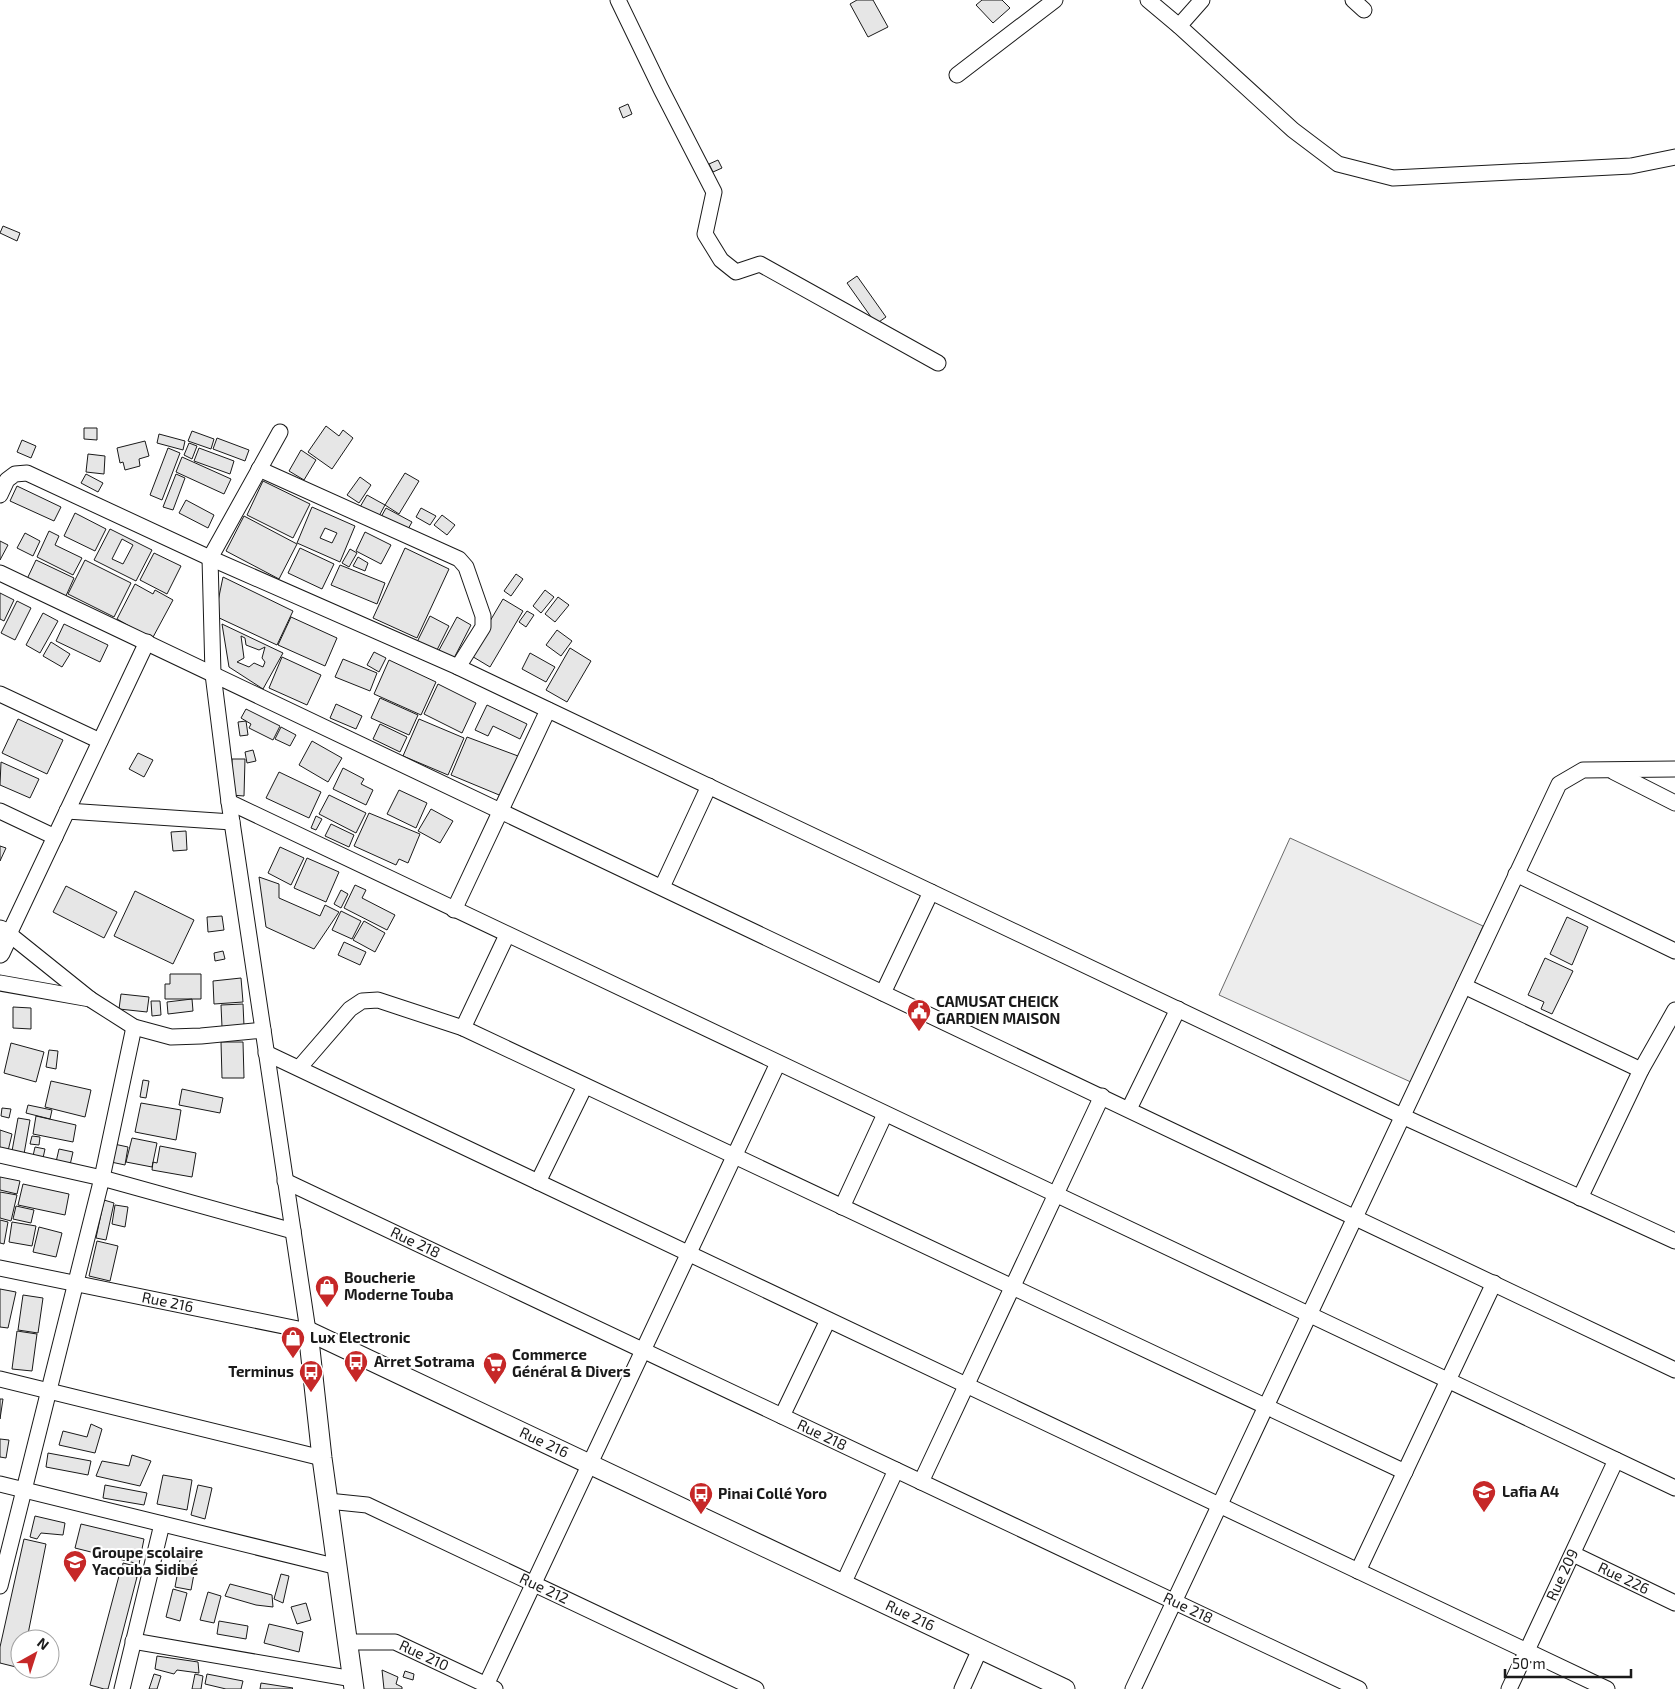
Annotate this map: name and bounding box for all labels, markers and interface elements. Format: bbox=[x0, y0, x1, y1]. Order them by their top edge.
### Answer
place label: CAMUSAT CHEICK GARDIEN MAISON bbox=[936, 992, 1060, 1027]
public building icon: CAMUSAT CHEICK GARDIEN MAISON bbox=[906, 998, 932, 1032]
street label: Rue 218 bbox=[388, 1222, 443, 1261]
place label: Boucherie Moderne Touba bbox=[344, 1268, 454, 1303]
shop icon: Boucherie Moderne Touba bbox=[314, 1274, 340, 1308]
street label: Rue 216 bbox=[140, 1287, 195, 1315]
shop icon: Lux Electronic bbox=[280, 1325, 306, 1359]
place label: Lux Electronic bbox=[310, 1328, 411, 1346]
place label: Commerce Général & Divers bbox=[512, 1345, 631, 1380]
bus stop icon: Arret Sotrama bbox=[343, 1349, 369, 1383]
supermarket icon: Commerce Général & Divers bbox=[482, 1351, 508, 1385]
place label: Arret Sotrama bbox=[374, 1352, 475, 1370]
bus stop icon: Terminus bbox=[298, 1359, 324, 1393]
place label: Terminus bbox=[228, 1362, 294, 1380]
street label: Rue 218 bbox=[795, 1415, 850, 1454]
street label: Rue 216 bbox=[517, 1422, 572, 1461]
school or university icon: Lafia A4 bbox=[1471, 1479, 1497, 1513]
bus stop icon: Pinai Collé Yoro bbox=[688, 1481, 714, 1515]
place label: Lafia A4 bbox=[1502, 1482, 1560, 1500]
place label: Pinai Collé Yoro bbox=[718, 1484, 827, 1502]
place label: Groupe scolaire Yacouba Sidibé bbox=[92, 1543, 203, 1578]
street label: Rue 209 bbox=[1542, 1546, 1581, 1603]
school or university icon: Groupe scolaire Yacouba Sidibé bbox=[62, 1549, 88, 1583]
street label: Rue 226 bbox=[1595, 1557, 1652, 1597]
street label: Rue 212 bbox=[517, 1569, 572, 1607]
street label: Rue 218 bbox=[1161, 1588, 1216, 1627]
street label: Rue 216 bbox=[883, 1596, 938, 1634]
north arrow bbox=[10, 1629, 60, 1679]
text: N bbox=[34, 1634, 53, 1653]
street label: Rue 210 bbox=[397, 1635, 452, 1674]
scale bar bbox=[1505, 1646, 1631, 1678]
text: 50 m bbox=[1512, 1654, 1546, 1672]

